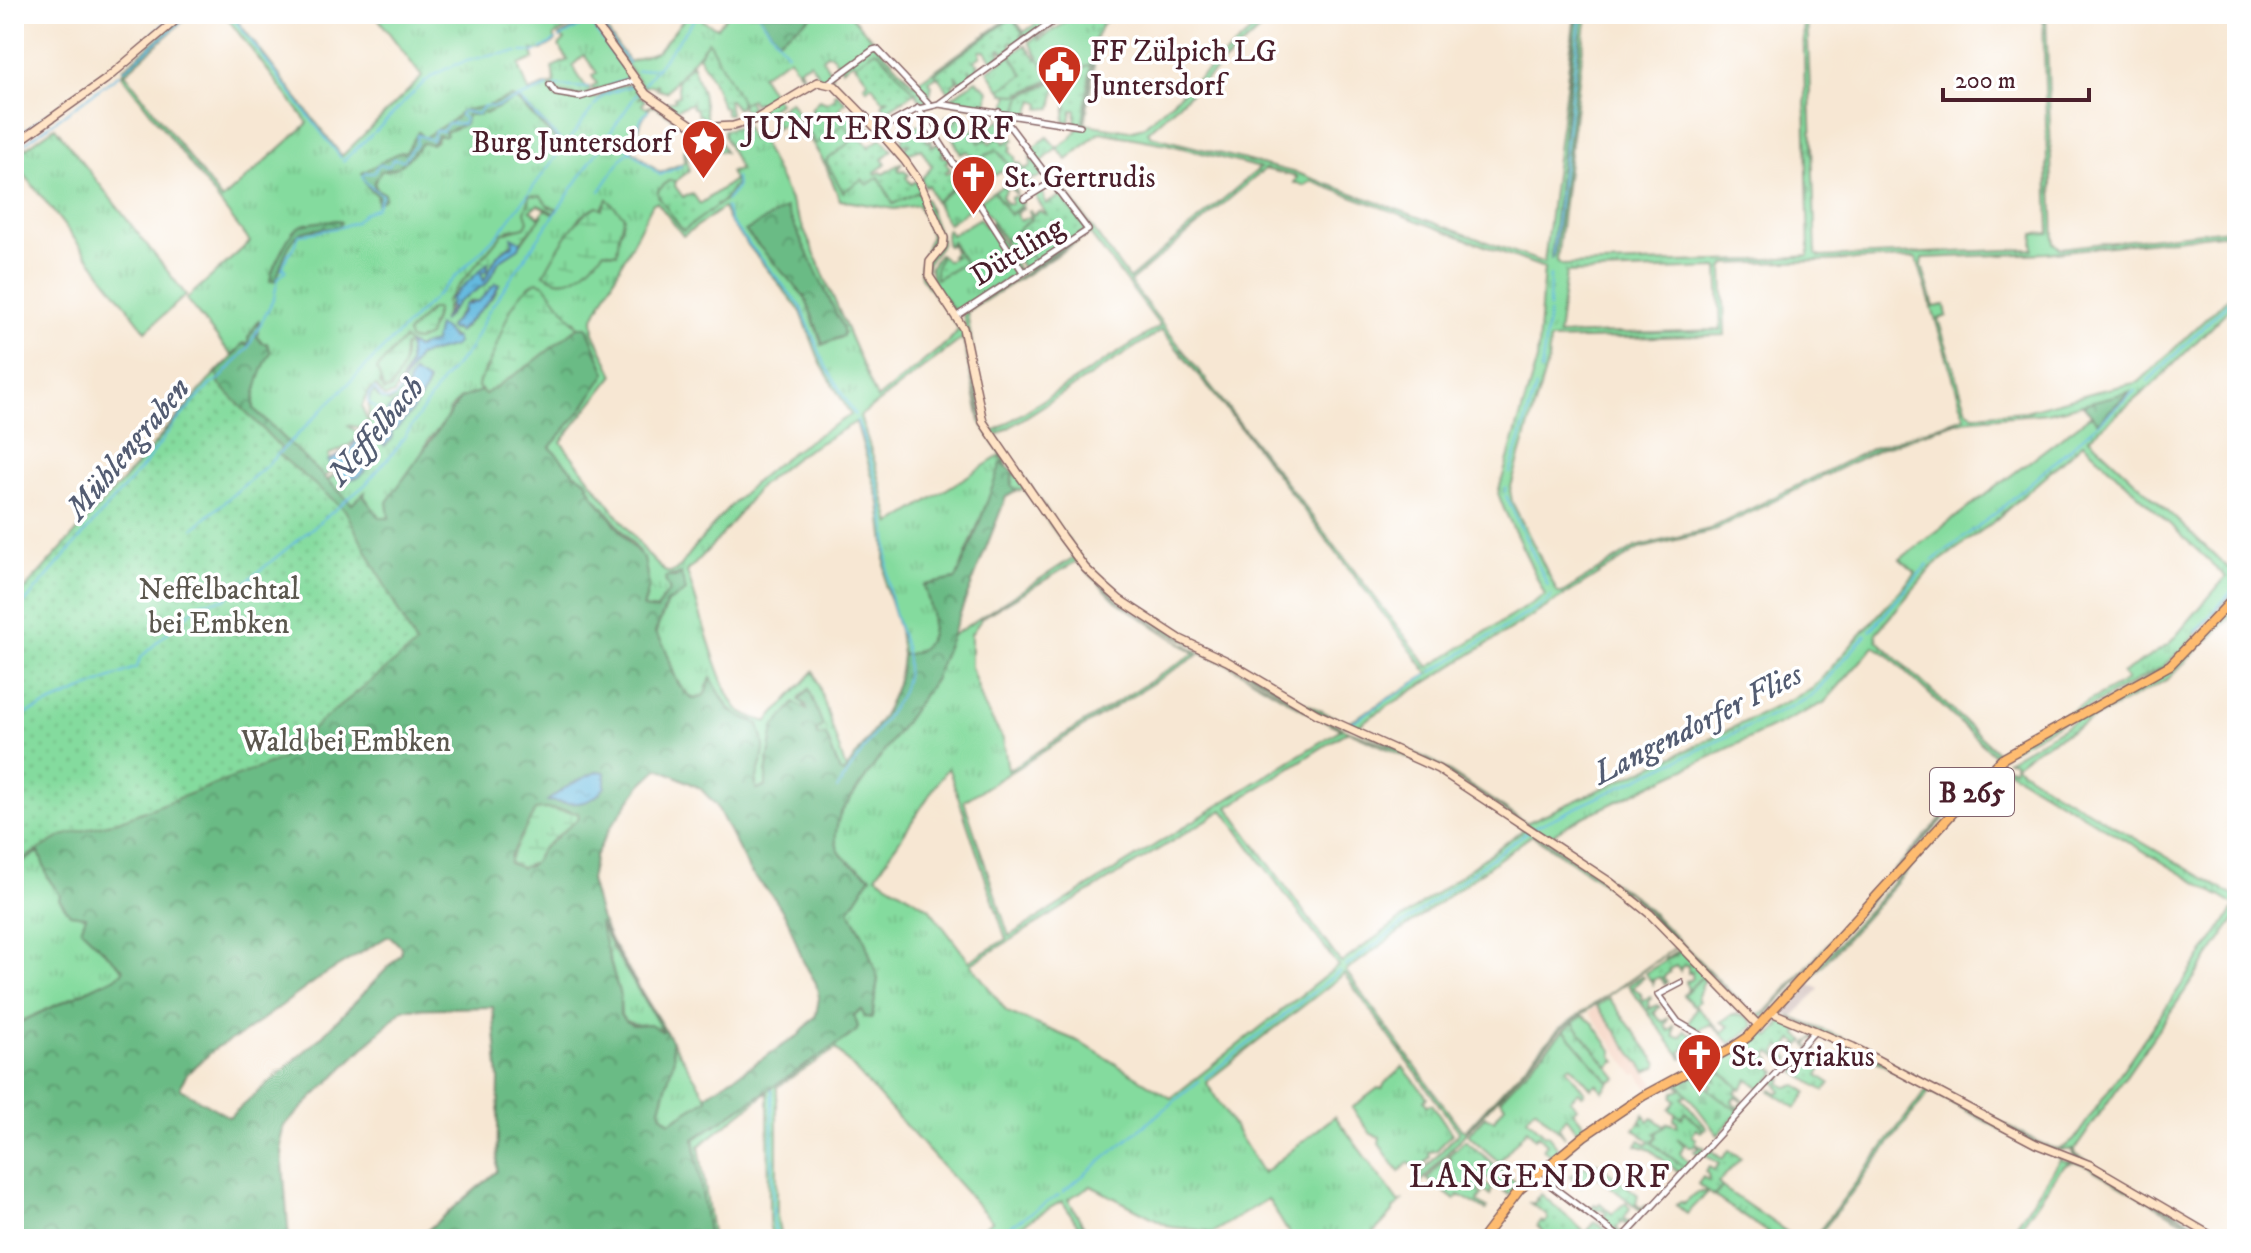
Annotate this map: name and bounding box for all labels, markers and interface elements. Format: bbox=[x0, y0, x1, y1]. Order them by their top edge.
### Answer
place label: FF Zülpich LG Juntersdorf bbox=[1087, 34, 1276, 105]
public building icon: FF Zülpich LG Juntersdorf bbox=[1035, 44, 1083, 107]
scale bar bbox=[1943, 52, 2089, 102]
text: 200 m bbox=[1955, 66, 2016, 96]
district label: JUNTERSDORF bbox=[740, 108, 1015, 150]
place icon: Burg Juntersdorf bbox=[679, 118, 727, 181]
place label: Burg Juntersdorf bbox=[472, 125, 676, 162]
church icon: St. Gertrudis bbox=[949, 153, 997, 216]
place label: St. Gertrudis bbox=[1004, 160, 1155, 197]
street label: Düttling bbox=[964, 209, 1072, 295]
water label: Neffelbach bbox=[318, 368, 434, 496]
water label: Mühlengraben bbox=[56, 370, 200, 530]
park label: Neffelbachtal bei Embken bbox=[138, 572, 300, 643]
water label: Langendorfer Flies bbox=[1585, 654, 1810, 796]
park label: Wald bei Embken bbox=[240, 724, 451, 761]
road number: B 265 bbox=[1930, 768, 2014, 816]
church icon: St. Cyriakus bbox=[1676, 1032, 1724, 1095]
place label: St. Cyriakus bbox=[1731, 1039, 1875, 1076]
district label: LANGENDORF bbox=[1409, 1156, 1671, 1198]

